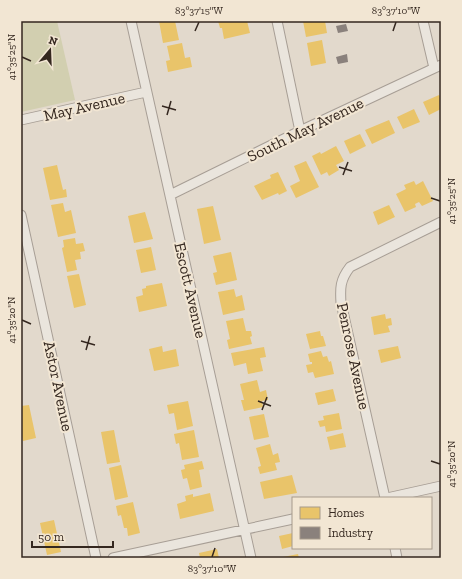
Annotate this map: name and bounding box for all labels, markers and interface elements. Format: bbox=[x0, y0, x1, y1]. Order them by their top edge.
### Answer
text: 83°37'15"W bbox=[175, 5, 224, 17]
text: 83°37'10"W bbox=[372, 5, 421, 17]
north arrow bbox=[30, 30, 70, 70]
text: 41°35'25"N bbox=[6, 33, 18, 80]
text: N bbox=[47, 34, 60, 49]
street label: May Avenue bbox=[42, 88, 127, 125]
street label: South May Avenue bbox=[244, 93, 366, 166]
text: 41°35'25"N bbox=[446, 177, 458, 224]
street label: Escott Avenue bbox=[170, 240, 211, 340]
text: 41°35'20"N bbox=[6, 296, 18, 343]
street label: Penrose Avenue bbox=[333, 301, 374, 411]
street label: Astor Avenue bbox=[40, 339, 77, 433]
text: 41°35'20"N bbox=[446, 440, 458, 487]
legend bbox=[292, 497, 432, 549]
text: Homes bbox=[328, 506, 364, 520]
scale bar bbox=[32, 523, 113, 549]
text: Industry bbox=[328, 526, 374, 540]
text: 50 m bbox=[38, 530, 65, 544]
text: 83°37'10"W bbox=[188, 563, 237, 575]

